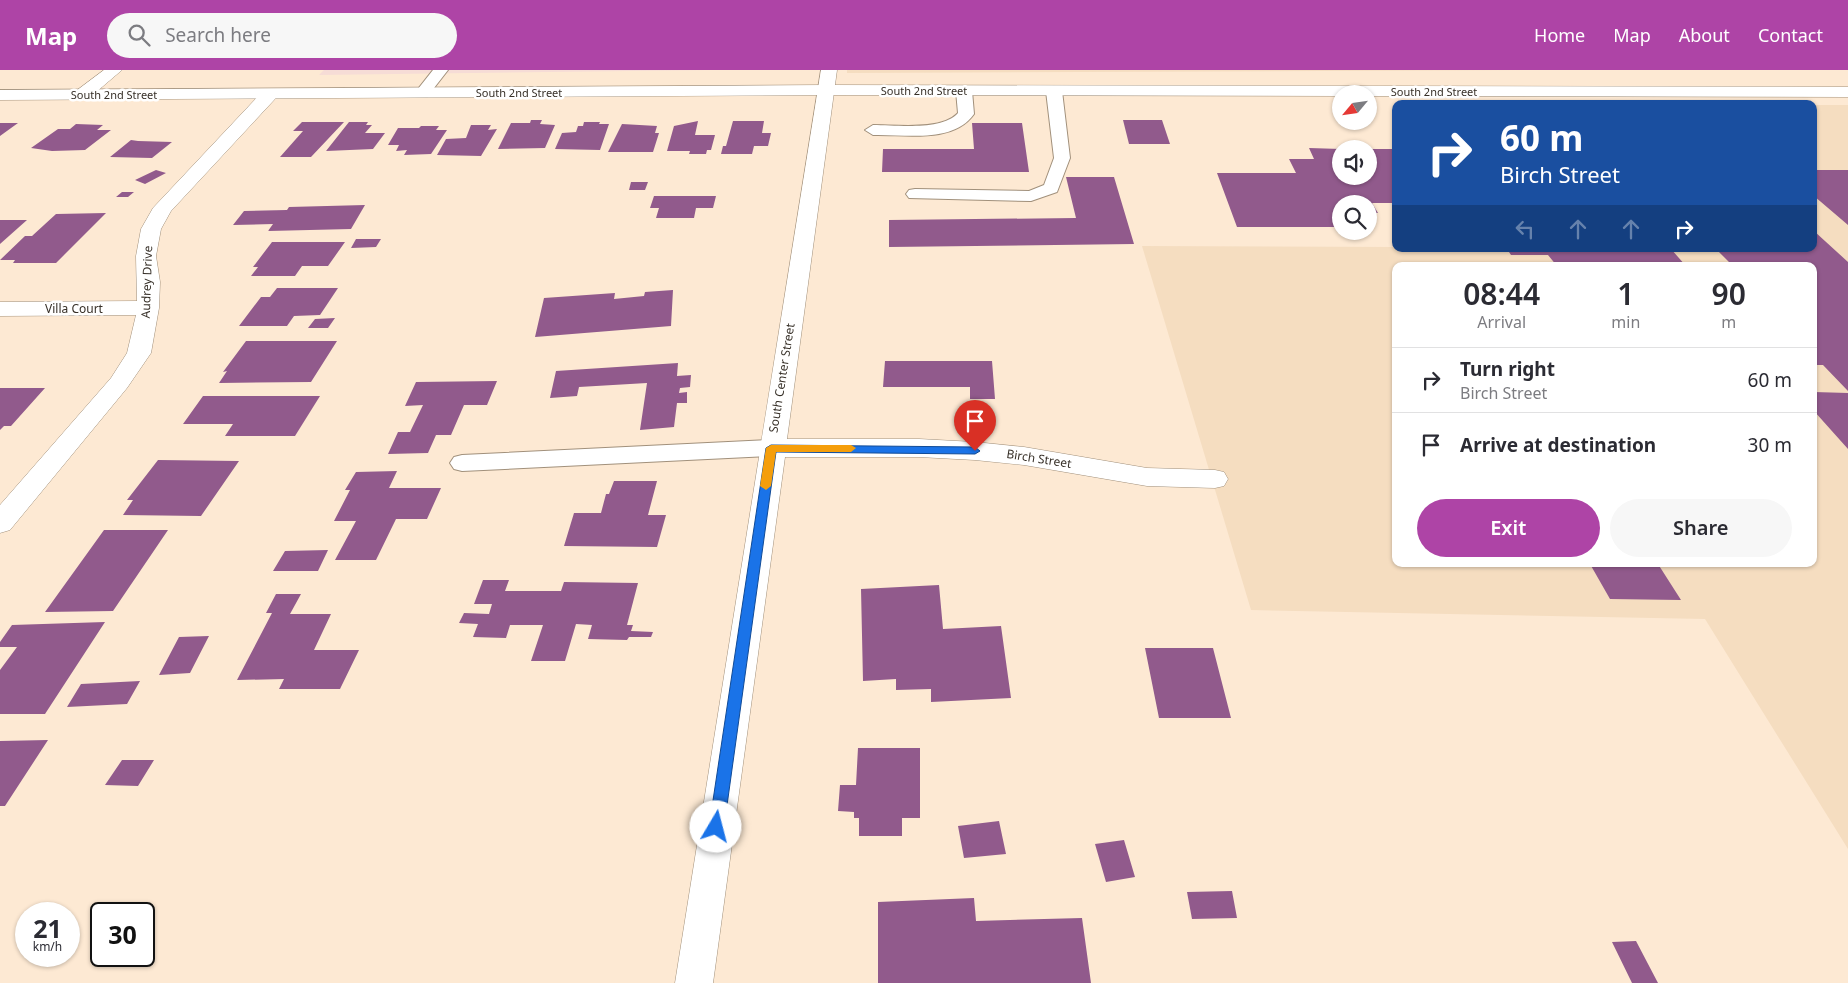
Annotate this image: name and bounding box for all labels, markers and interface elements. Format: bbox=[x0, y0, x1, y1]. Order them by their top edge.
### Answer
search box bbox=[107, 13, 457, 58]
text: Map bbox=[25, 19, 77, 52]
icon: search bbox=[125, 21, 153, 49]
text: Search here bbox=[165, 22, 271, 48]
text: Home bbox=[1534, 23, 1585, 47]
text: Map bbox=[1613, 23, 1651, 47]
text: About bbox=[1679, 23, 1730, 47]
text: Contact bbox=[1758, 23, 1823, 47]
street label: South 2nd Street bbox=[881, 83, 967, 98]
street label: South 2nd Street bbox=[1391, 84, 1477, 99]
street label: South 2nd Street bbox=[476, 85, 562, 100]
north arrow bbox=[1332, 85, 1378, 130]
map controls bbox=[1332, 85, 1377, 240]
street label: South 2nd Street bbox=[71, 87, 157, 102]
text: 60 m bbox=[1500, 114, 1583, 161]
icon: right bbox=[1417, 120, 1482, 185]
button: sound bbox=[1332, 140, 1377, 185]
text: Birch Street bbox=[1500, 159, 1620, 189]
button: search bbox=[1332, 195, 1377, 240]
icon: left bbox=[1511, 215, 1539, 243]
icon: ahead bbox=[1564, 215, 1592, 243]
icon: ahead bbox=[1617, 215, 1645, 243]
icon: right bbox=[1670, 215, 1698, 243]
street label: Audrey Drive bbox=[137, 245, 156, 319]
text: 08:44 bbox=[1463, 273, 1540, 314]
text: 1 bbox=[1617, 273, 1634, 314]
text: 90 bbox=[1711, 273, 1746, 314]
street label: Villa Court bbox=[45, 300, 104, 317]
text: Arrival bbox=[1477, 311, 1526, 333]
text: min bbox=[1611, 311, 1640, 333]
text: m bbox=[1721, 311, 1736, 333]
street label: South Center Street bbox=[764, 321, 799, 434]
text: Turn right bbox=[1460, 356, 1555, 382]
icon: right bbox=[1417, 366, 1445, 394]
text: 60 m bbox=[1748, 367, 1792, 393]
text: Birch Street bbox=[1460, 382, 1547, 404]
pin bbox=[954, 400, 996, 451]
icon: arrive bbox=[961, 407, 989, 435]
icon: arrive bbox=[1417, 431, 1445, 459]
text: Arrive at destination bbox=[1460, 432, 1656, 458]
text: 30 m bbox=[1748, 432, 1792, 458]
street label: Birch Street bbox=[1005, 445, 1073, 472]
button: Exit bbox=[1417, 499, 1600, 557]
button: Share bbox=[1610, 499, 1792, 557]
position arrow bbox=[689, 800, 741, 852]
speed limit sign: 30 bbox=[90, 902, 155, 967]
text: 21 bbox=[33, 911, 62, 945]
text: km/h bbox=[33, 938, 62, 955]

